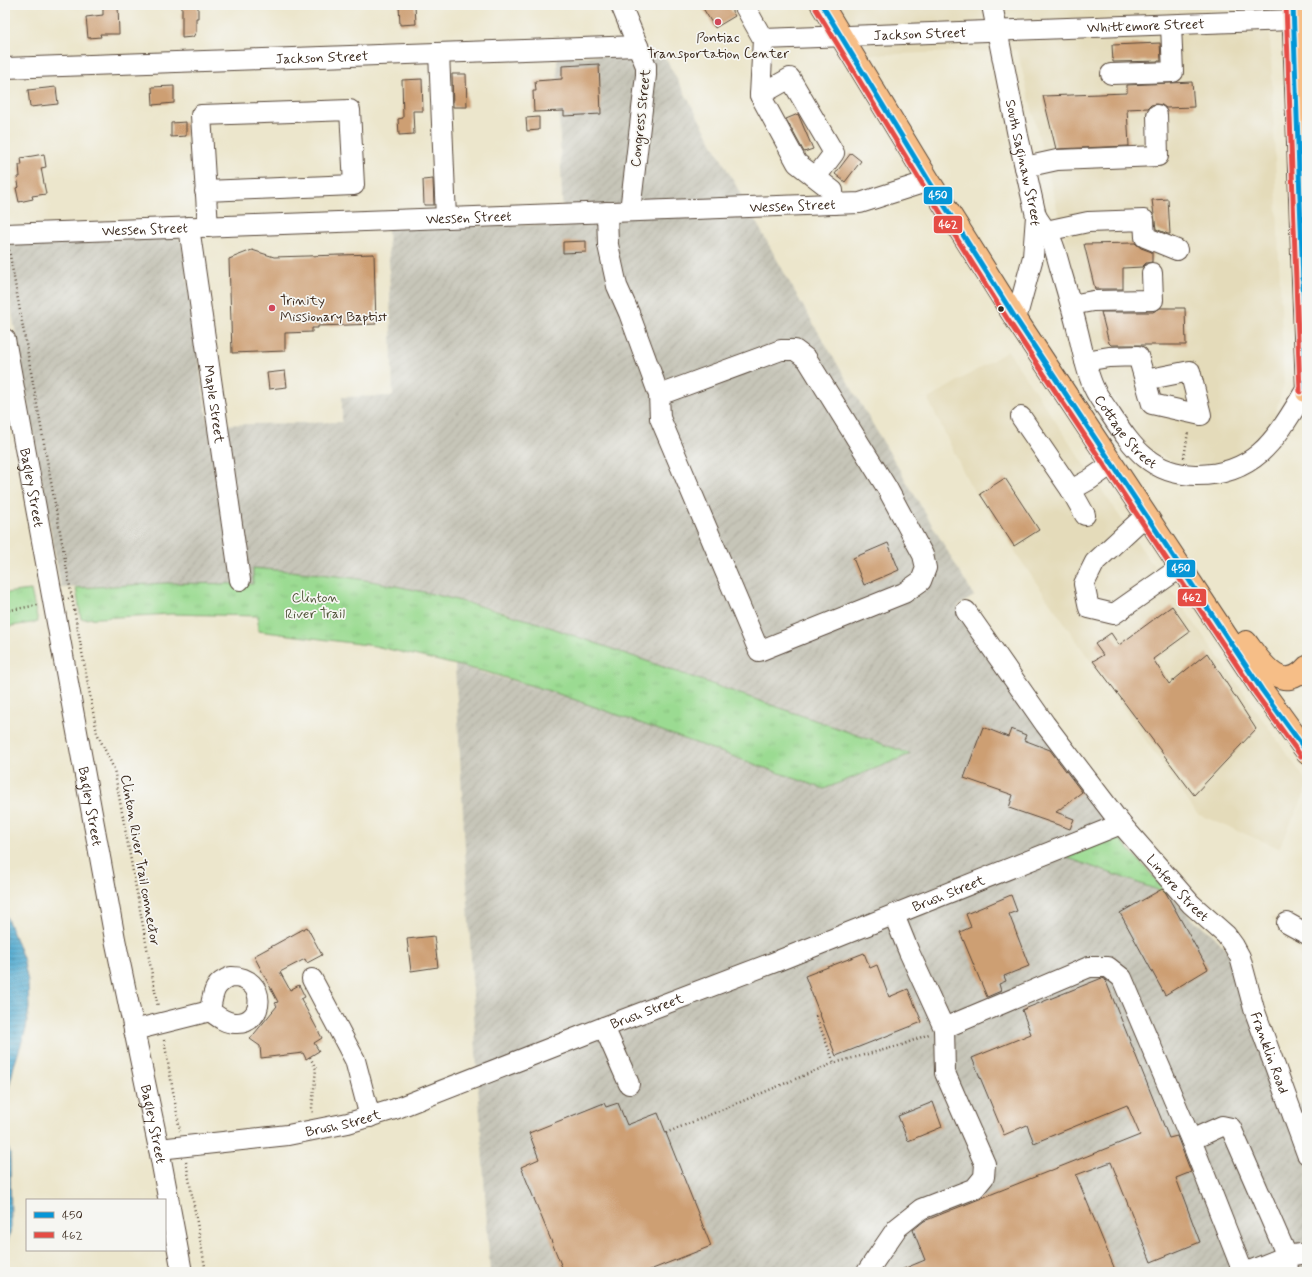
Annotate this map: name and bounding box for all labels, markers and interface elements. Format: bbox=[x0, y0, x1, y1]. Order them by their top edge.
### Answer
street label: Whittemore Street bbox=[1087, 15, 1205, 37]
marker: Pontiac Transportation Center bbox=[713, 17, 723, 27]
street label: Jackson Street bbox=[873, 24, 967, 45]
place label: Pontiac Transportation Center bbox=[647, 29, 789, 63]
street label: Jackson Street bbox=[275, 47, 369, 69]
street label: Congress Street bbox=[627, 67, 656, 168]
street label: South Saginaw Street bbox=[1001, 98, 1044, 227]
line badge: 450 bbox=[923, 186, 953, 205]
text: 450 bbox=[929, 189, 948, 203]
street label: Wessen Street bbox=[749, 196, 836, 217]
street label: Wessen Street bbox=[425, 208, 512, 229]
line badge: 462 bbox=[933, 215, 963, 234]
text: 462 bbox=[938, 218, 958, 232]
street label: Wessen Street bbox=[102, 219, 188, 240]
place label: Trinity Missionary Baptist bbox=[280, 292, 387, 326]
marker: Trinity Missionary Baptist bbox=[267, 303, 277, 313]
unlabelled marker bbox=[996, 304, 1006, 314]
street label: Maple Street bbox=[199, 364, 228, 445]
street label: Cottage Street bbox=[1090, 392, 1160, 473]
street label: Bagley Street bbox=[15, 447, 47, 529]
line badge: 450 bbox=[1166, 559, 1196, 578]
text: 450 bbox=[1172, 562, 1191, 576]
line badge: 462 bbox=[1177, 588, 1207, 607]
park label: Clinton River Trail bbox=[285, 589, 345, 623]
text: 462 bbox=[1182, 591, 1202, 605]
street label: Bagley Street bbox=[74, 765, 106, 848]
street label: Clinton River Trail connector bbox=[116, 773, 164, 947]
street label: Linfere Street bbox=[1142, 851, 1212, 926]
street label: Brush Street bbox=[910, 871, 988, 916]
street label: Brush Street bbox=[608, 989, 687, 1034]
street label: Franklin Road bbox=[1246, 1010, 1292, 1096]
street label: Bagley Street bbox=[136, 1083, 170, 1165]
street label: Brush Street bbox=[304, 1106, 384, 1141]
legend bbox=[26, 1199, 166, 1251]
text: 450 bbox=[62, 1208, 83, 1224]
text: 462 bbox=[62, 1228, 83, 1244]

